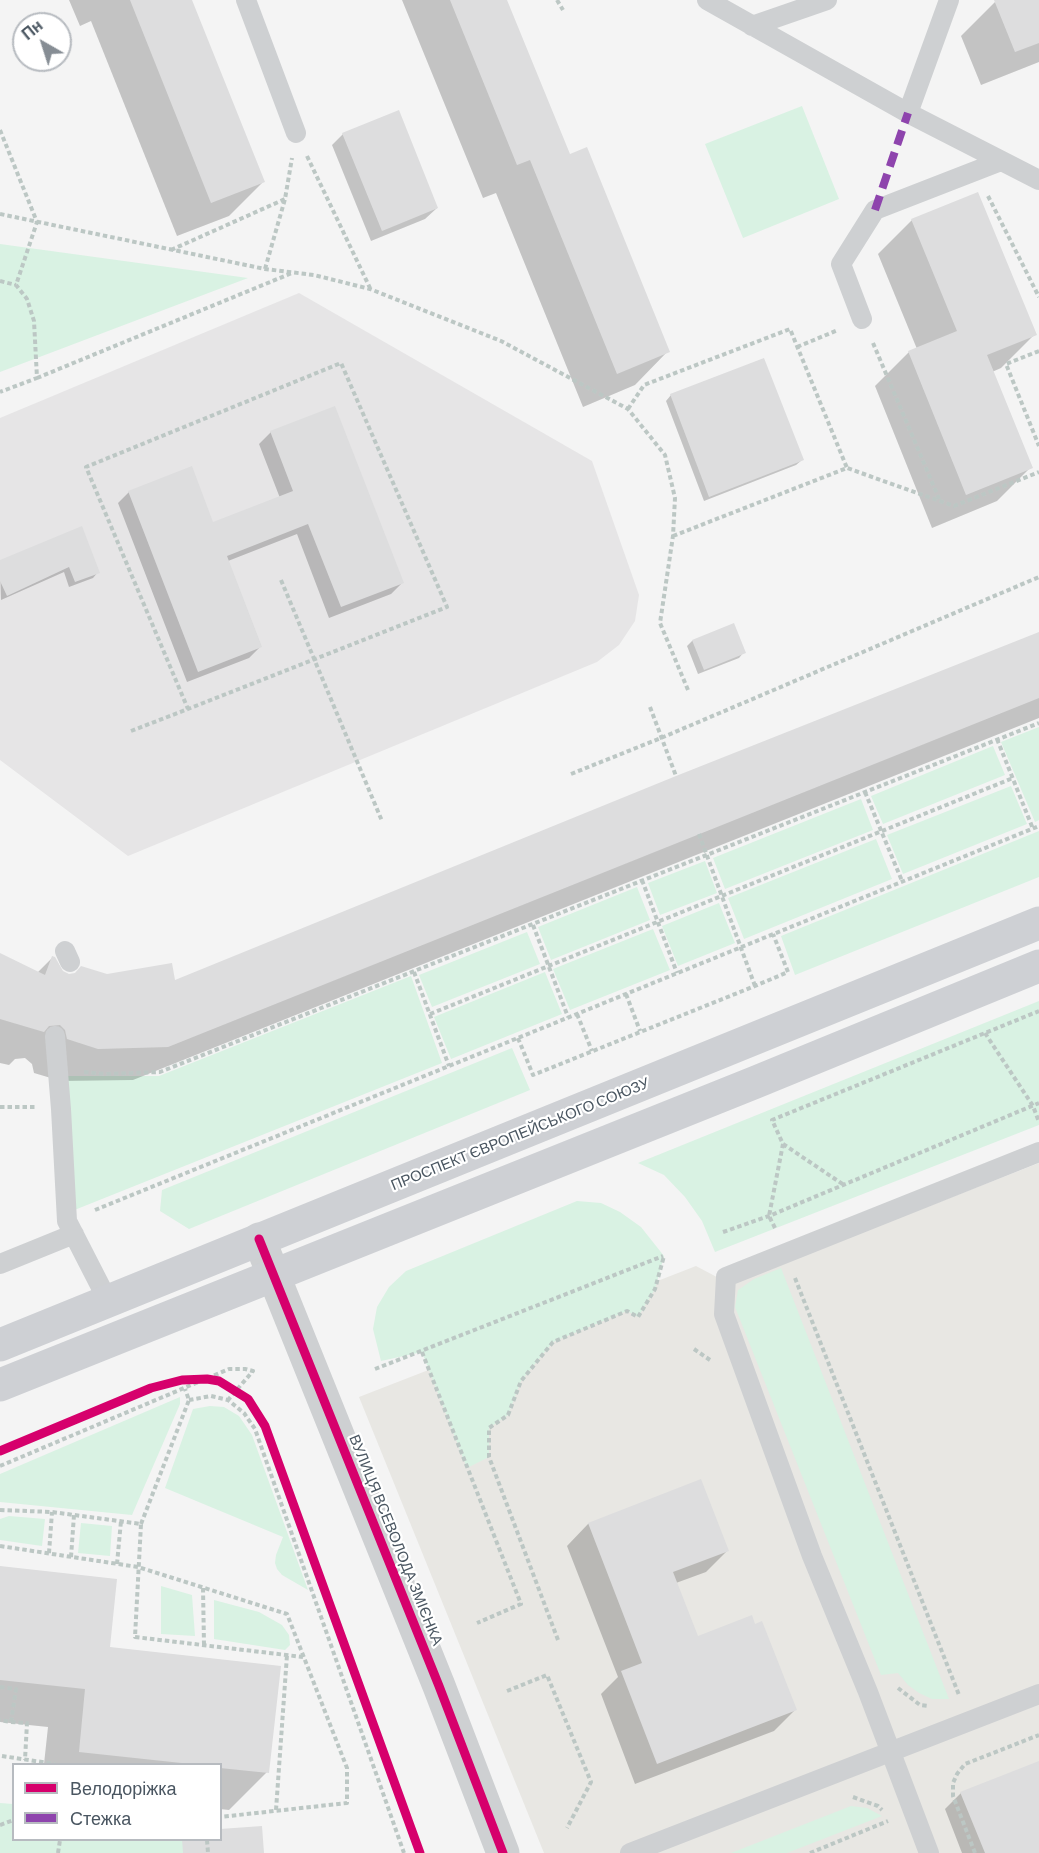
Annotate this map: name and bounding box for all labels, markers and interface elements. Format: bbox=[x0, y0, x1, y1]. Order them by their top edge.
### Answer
north arrow bbox=[12, 12, 72, 72]
text: Пн bbox=[17, 15, 46, 43]
street label: ПРОСПЕКТ ЄВРОПЕЙСЬКОГО СОЮЗУ bbox=[388, 1074, 652, 1194]
street label: ВУЛИЦЯ ВСЕВОЛОДА ЗМІЄНКА bbox=[345, 1432, 447, 1648]
legend bbox=[12, 1763, 222, 1841]
text: Велодоріжка bbox=[70, 1777, 177, 1799]
text: Стежка bbox=[70, 1807, 131, 1829]

